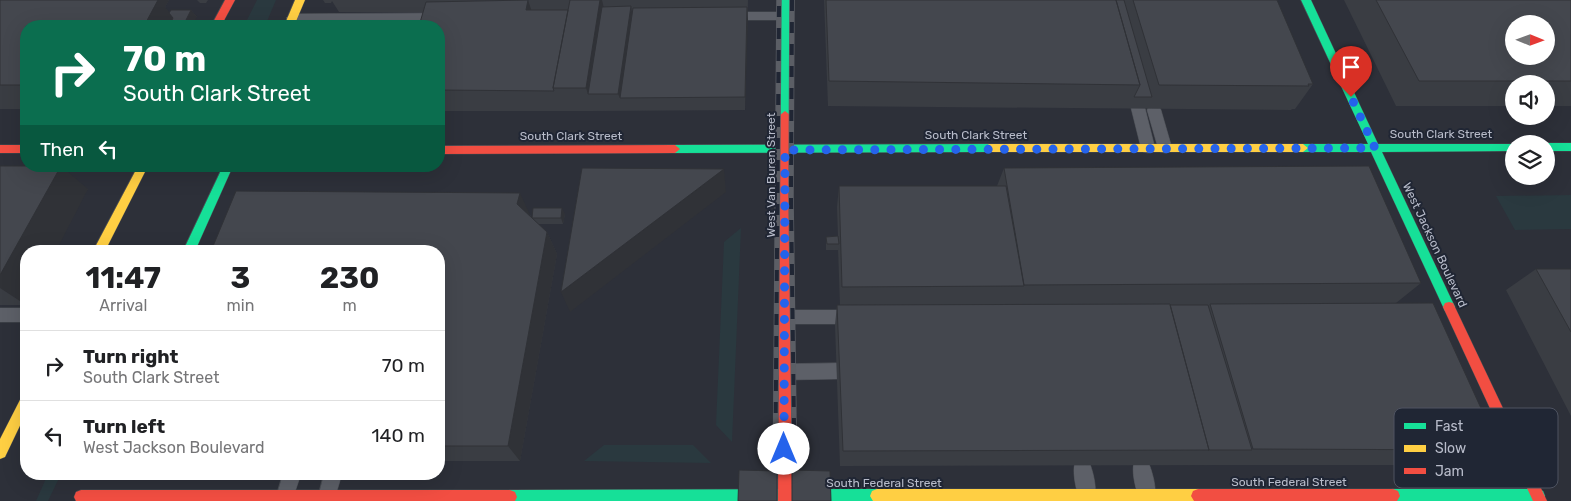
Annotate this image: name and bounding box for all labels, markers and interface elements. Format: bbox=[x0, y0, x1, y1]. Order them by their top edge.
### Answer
north arrow bbox=[1505, 15, 1555, 65]
map controls bbox=[1505, 15, 1555, 185]
text: 70 m bbox=[123, 38, 206, 80]
icon: right bbox=[40, 40, 105, 105]
pin bbox=[1330, 46, 1372, 97]
icon: arrive bbox=[1337, 53, 1365, 81]
button: sound bbox=[1505, 75, 1555, 125]
text: South Clark Street bbox=[123, 80, 311, 107]
street label: West Van Buren Street bbox=[764, 112, 778, 237]
street label: South Clark Street bbox=[1390, 127, 1492, 141]
street label: South Clark Street bbox=[925, 128, 1027, 142]
street label: South Clark Street bbox=[520, 129, 622, 143]
icon: left bbox=[94, 135, 122, 163]
button: layers bbox=[1505, 135, 1555, 185]
text: Then bbox=[40, 138, 84, 161]
street label: West Jackson Boulevard bbox=[1400, 180, 1470, 310]
text: 11:47 bbox=[86, 260, 161, 296]
text: 3 bbox=[231, 260, 250, 296]
text: 230 bbox=[320, 260, 380, 296]
text: Arrival bbox=[99, 296, 147, 315]
text: min bbox=[227, 296, 254, 315]
text: m bbox=[343, 296, 357, 315]
text: Turn right bbox=[83, 345, 178, 368]
icon: right bbox=[40, 352, 68, 380]
text: 70 m bbox=[382, 354, 425, 377]
text: South Clark Street bbox=[83, 368, 219, 387]
legend bbox=[1394, 408, 1558, 488]
text: Turn left bbox=[83, 415, 165, 438]
text: Fast bbox=[1435, 418, 1464, 435]
icon: left bbox=[40, 422, 68, 450]
position arrow bbox=[757, 422, 809, 474]
text: 140 m bbox=[371, 424, 425, 447]
text: West Jackson Boulevard bbox=[83, 438, 264, 457]
text: Slow bbox=[1435, 440, 1466, 457]
text: Jam bbox=[1435, 463, 1464, 480]
street label: South Federal Street bbox=[1231, 475, 1347, 489]
street label: South Federal Street bbox=[826, 476, 942, 490]

